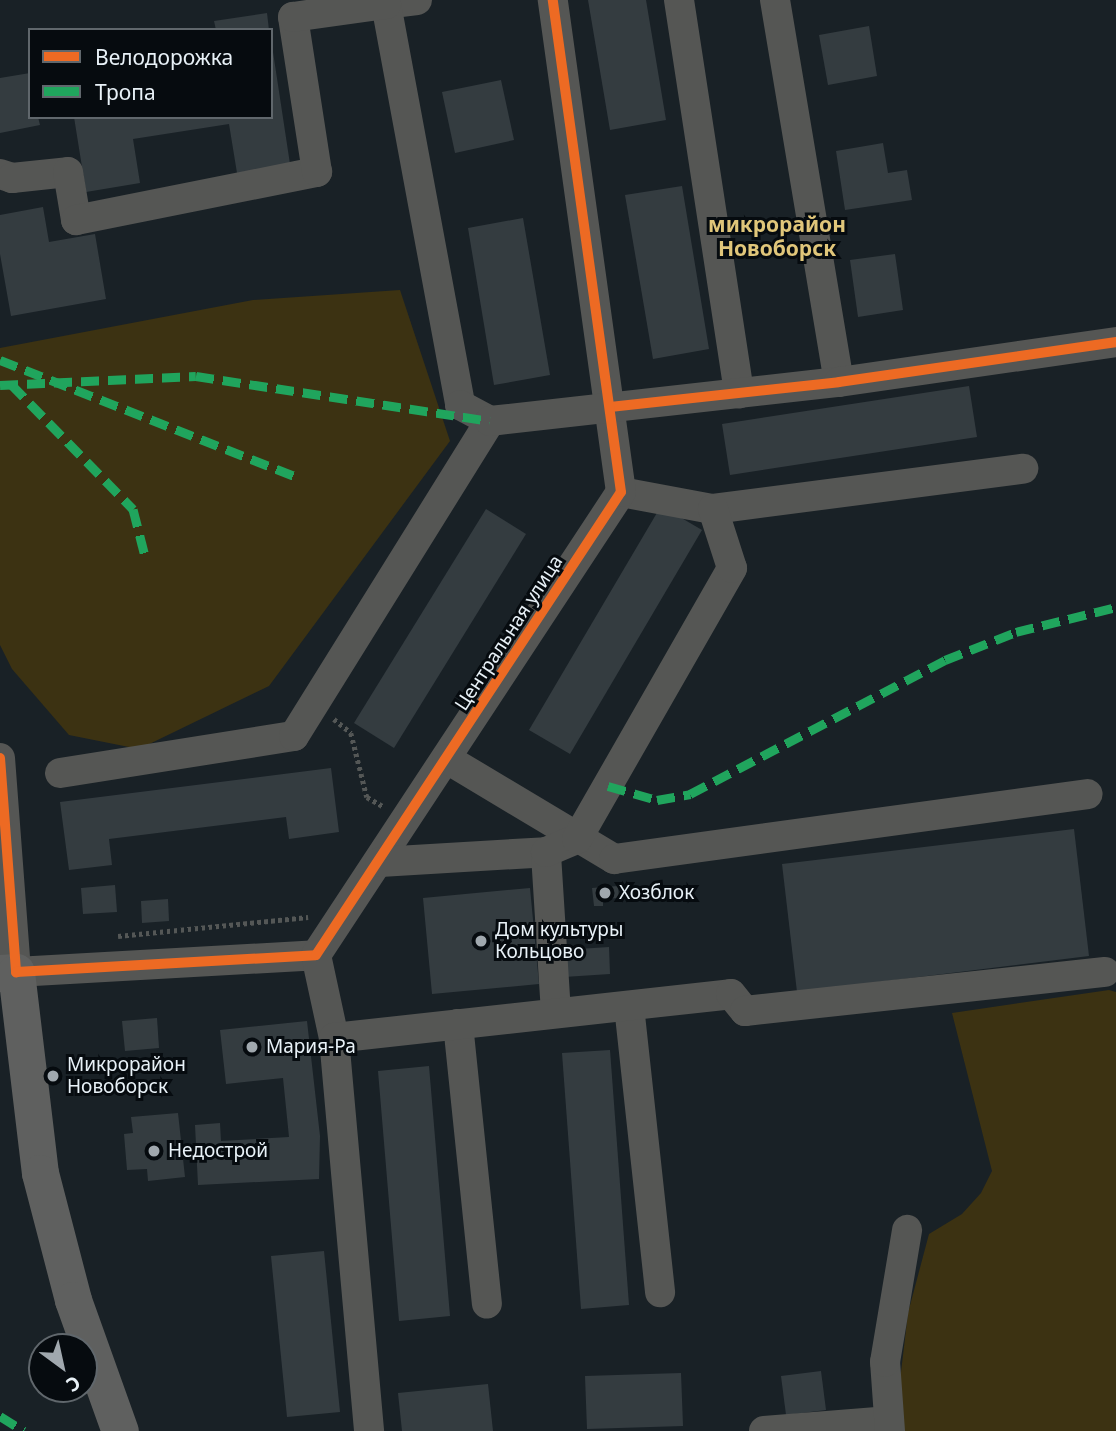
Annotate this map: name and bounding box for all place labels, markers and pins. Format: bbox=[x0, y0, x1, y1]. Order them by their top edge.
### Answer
place label: Хозблок bbox=[619, 882, 694, 904]
marker: Хозблок bbox=[597, 885, 613, 901]
place label: Дом культуры Кольцово bbox=[495, 919, 623, 963]
marker: Дом культуры Кольцово bbox=[473, 933, 489, 949]
place label: Мария-Ра bbox=[266, 1036, 356, 1058]
marker: Мария-Ра bbox=[244, 1039, 260, 1055]
place label: Микрорайон Новоборск bbox=[67, 1054, 186, 1098]
marker: Микрорайон Новоборск bbox=[45, 1068, 61, 1084]
place label: Недострой bbox=[168, 1140, 268, 1162]
marker: Недострой bbox=[146, 1143, 162, 1159]

